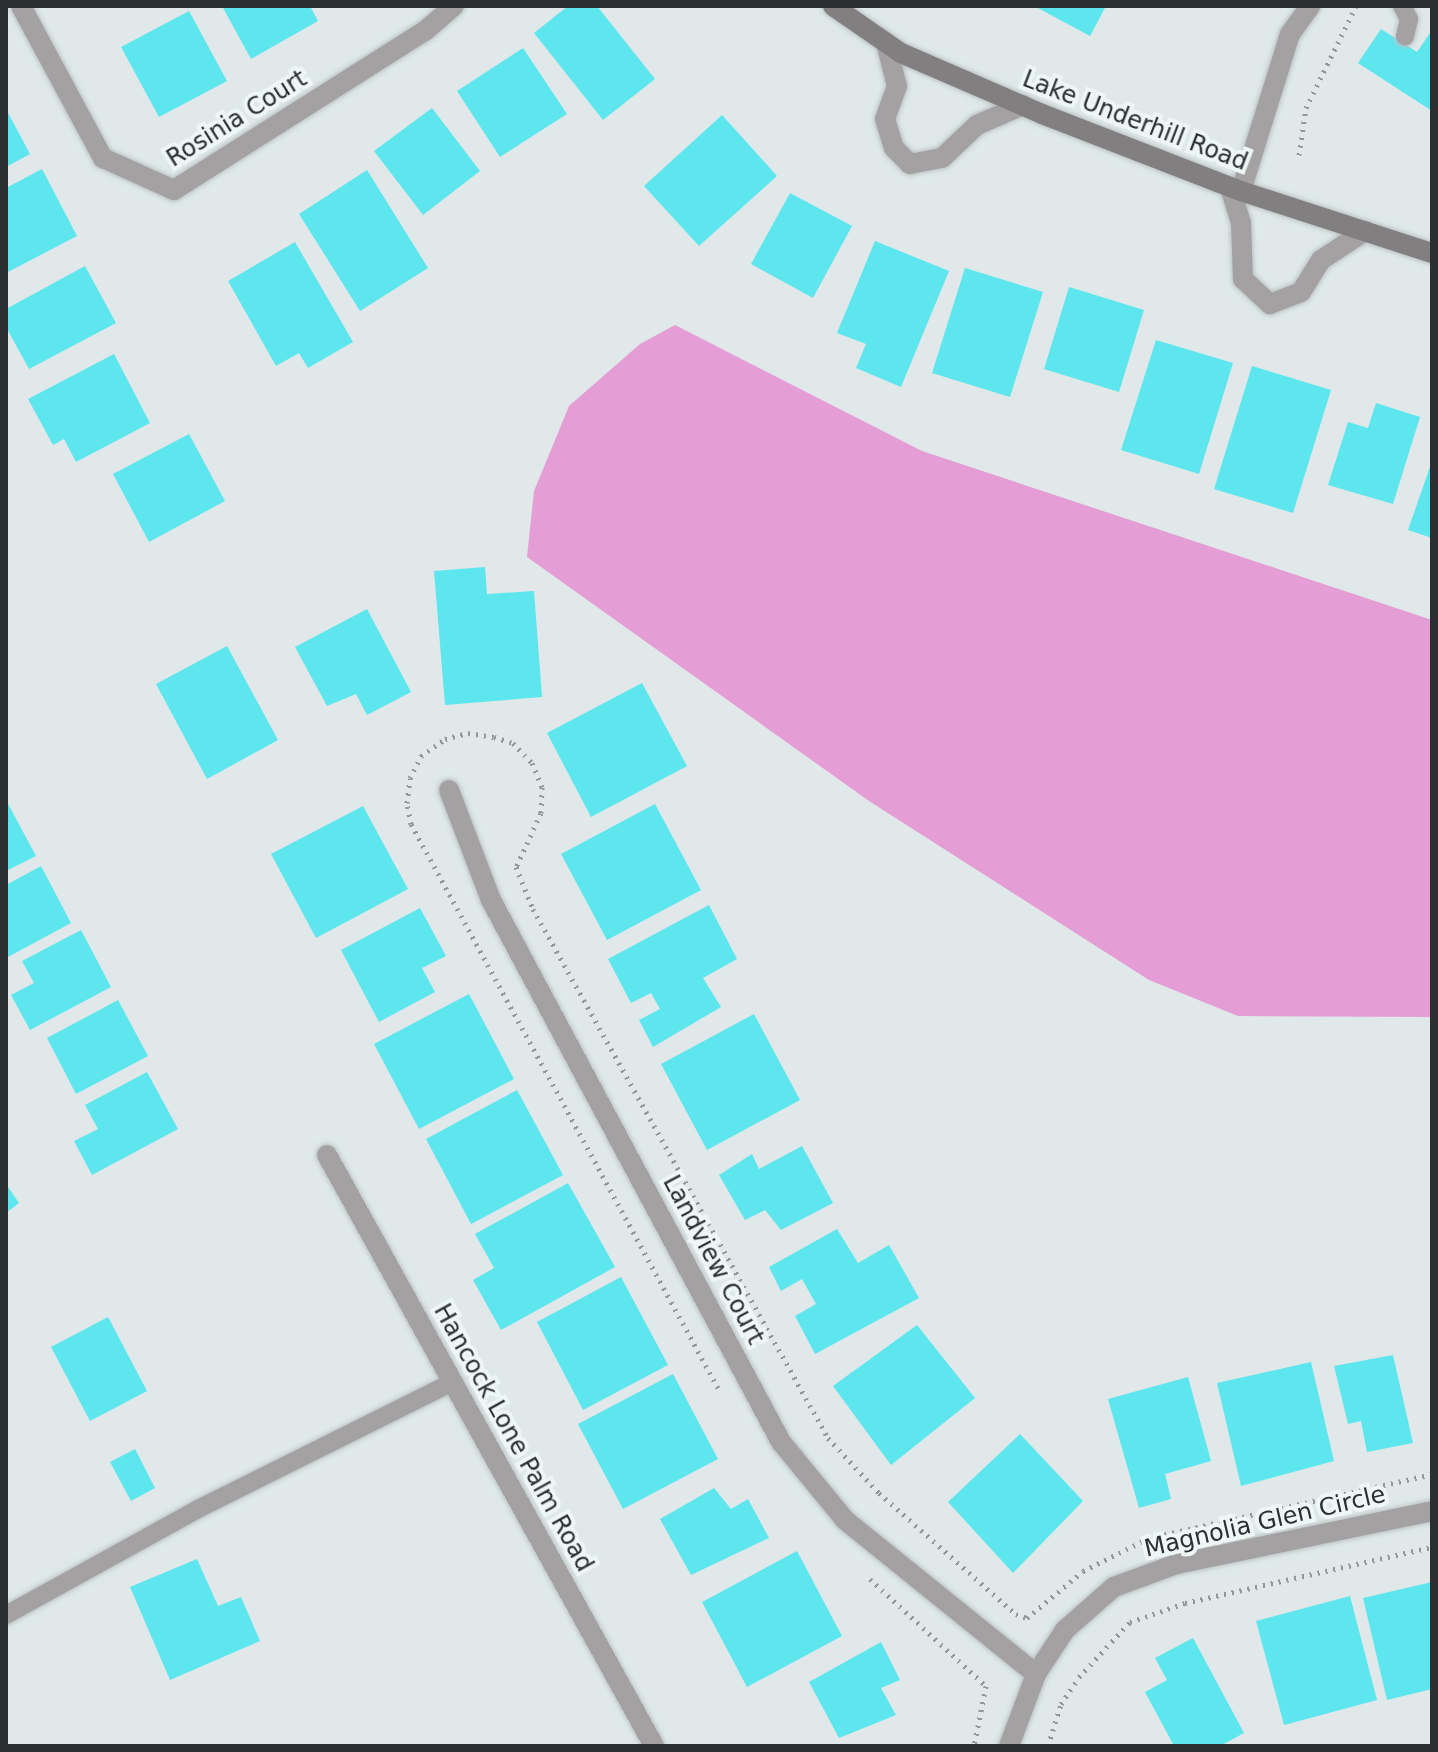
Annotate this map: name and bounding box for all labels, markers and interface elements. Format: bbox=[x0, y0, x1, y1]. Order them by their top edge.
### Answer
street label: Rosinia Court bbox=[162, 65, 312, 173]
street label: Lake Underhill Road bbox=[1018, 65, 1252, 177]
street label: Landview Court bbox=[656, 1171, 770, 1349]
street label: Hancock Lone Palm Road bbox=[427, 1299, 599, 1577]
street label: Magnolia Glen Circle bbox=[1142, 1480, 1388, 1564]

